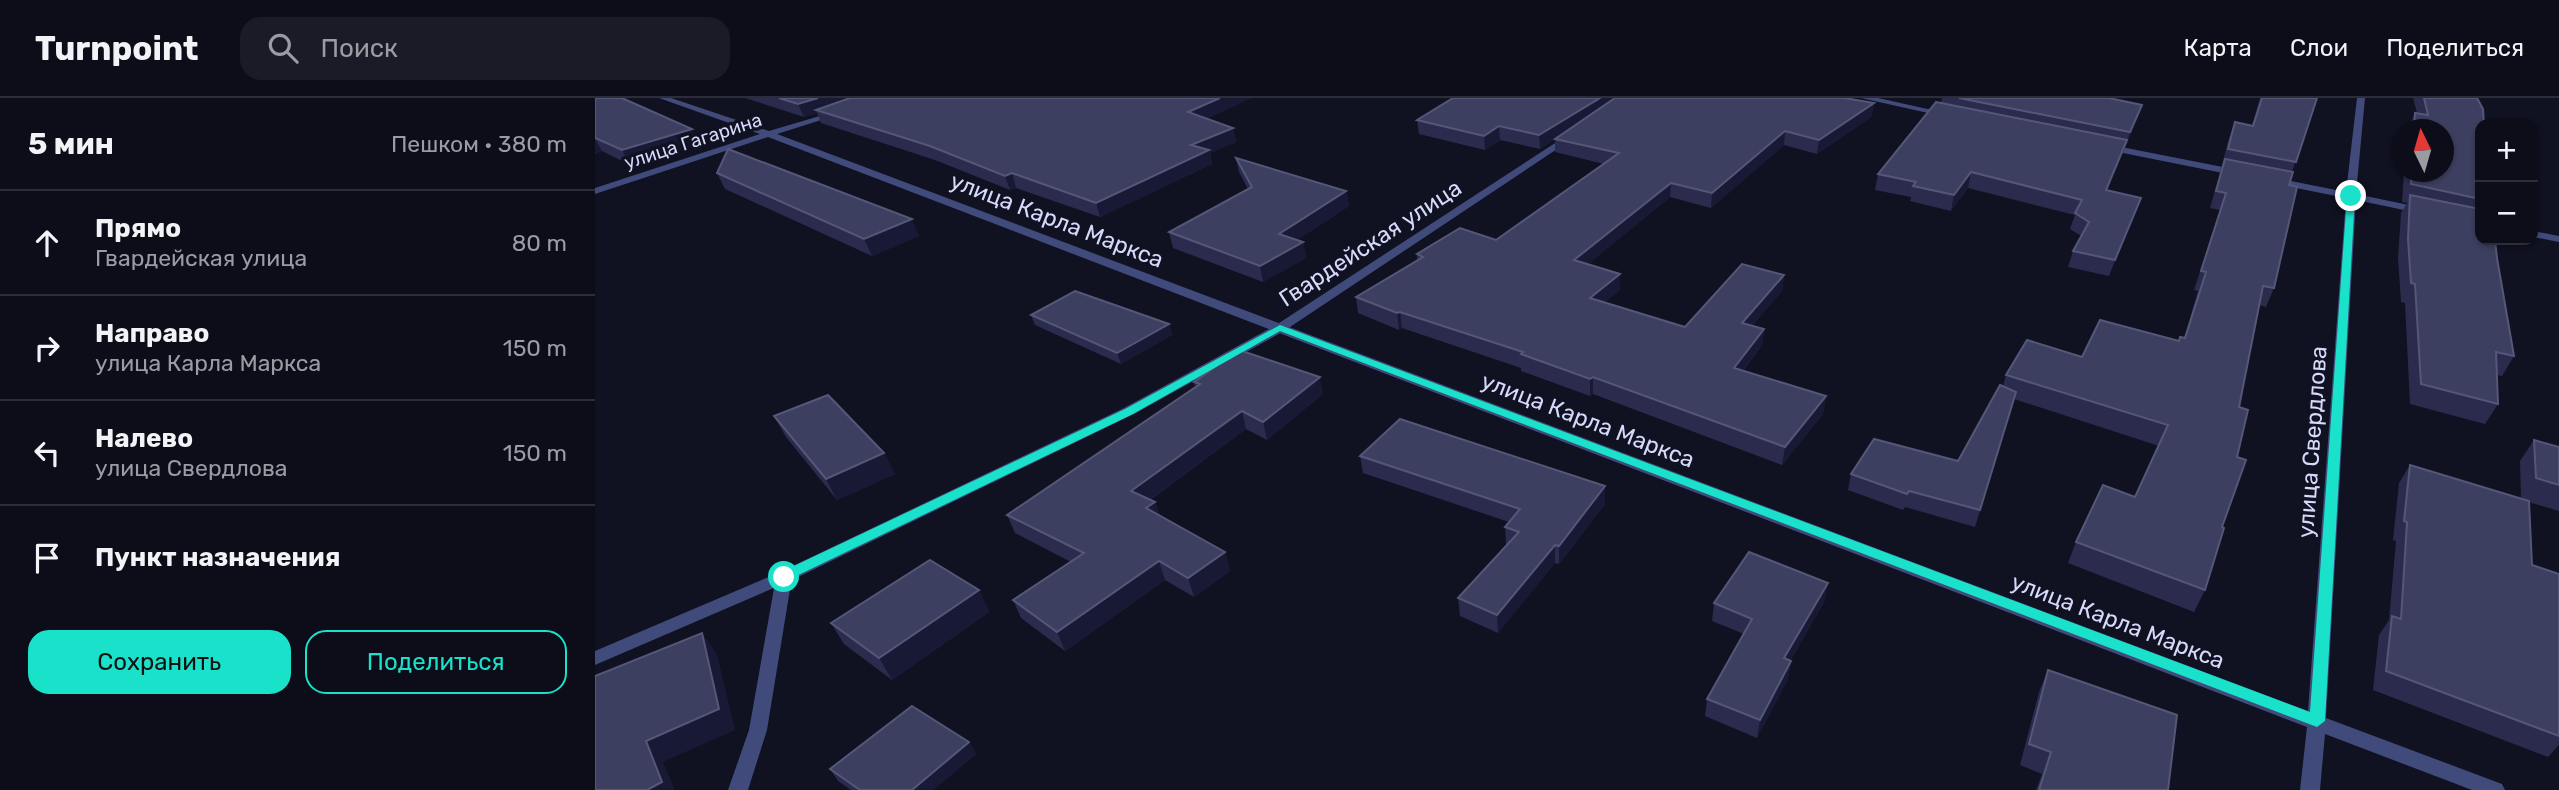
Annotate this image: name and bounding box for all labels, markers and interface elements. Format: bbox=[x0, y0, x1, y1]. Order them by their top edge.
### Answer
search box bbox=[240, 17, 730, 80]
text: Turnpoint bbox=[35, 29, 198, 68]
icon: search bbox=[264, 29, 302, 67]
text: Поиск bbox=[320, 33, 398, 64]
text: Карта bbox=[2183, 34, 2252, 62]
text: Слои bbox=[2290, 34, 2348, 62]
text: Поделиться bbox=[2386, 34, 2524, 62]
street label: улица Гагарина bbox=[621, 108, 765, 174]
north arrow bbox=[2391, 119, 2454, 182]
map controls bbox=[2475, 119, 2538, 245]
button: + bbox=[2475, 119, 2538, 182]
text: 5 мин bbox=[28, 126, 114, 162]
text: Пешком · 380 m bbox=[391, 130, 567, 158]
street label: улица Карла Маркса bbox=[946, 166, 1168, 274]
street label: Гвардейская улица bbox=[1273, 173, 1467, 313]
route end bbox=[2335, 180, 2366, 211]
button: − bbox=[2475, 182, 2538, 245]
text: Прямо bbox=[95, 213, 181, 244]
icon: ahead bbox=[28, 224, 66, 262]
text: 80 m bbox=[512, 229, 567, 257]
text: Гвардейская улица bbox=[95, 244, 307, 272]
text: Направо bbox=[95, 318, 209, 349]
icon: right bbox=[28, 329, 66, 367]
text: 150 m bbox=[503, 334, 567, 362]
street label: улица Свердлова bbox=[2291, 345, 2333, 539]
text: улица Карла Маркса bbox=[95, 349, 321, 377]
street label: улица Карла Маркса bbox=[1477, 366, 1699, 474]
text: Налево bbox=[95, 423, 193, 454]
icon: left bbox=[28, 434, 66, 472]
text: 150 m bbox=[503, 439, 567, 467]
text: улица Свердлова bbox=[95, 454, 288, 482]
icon: arrive bbox=[28, 539, 66, 577]
text: Пункт назначения bbox=[95, 542, 340, 573]
route start bbox=[768, 561, 799, 592]
street label: улица Карла Маркса bbox=[2007, 567, 2229, 675]
button: Сохранить bbox=[28, 630, 291, 694]
button: Поделиться bbox=[305, 630, 567, 694]

